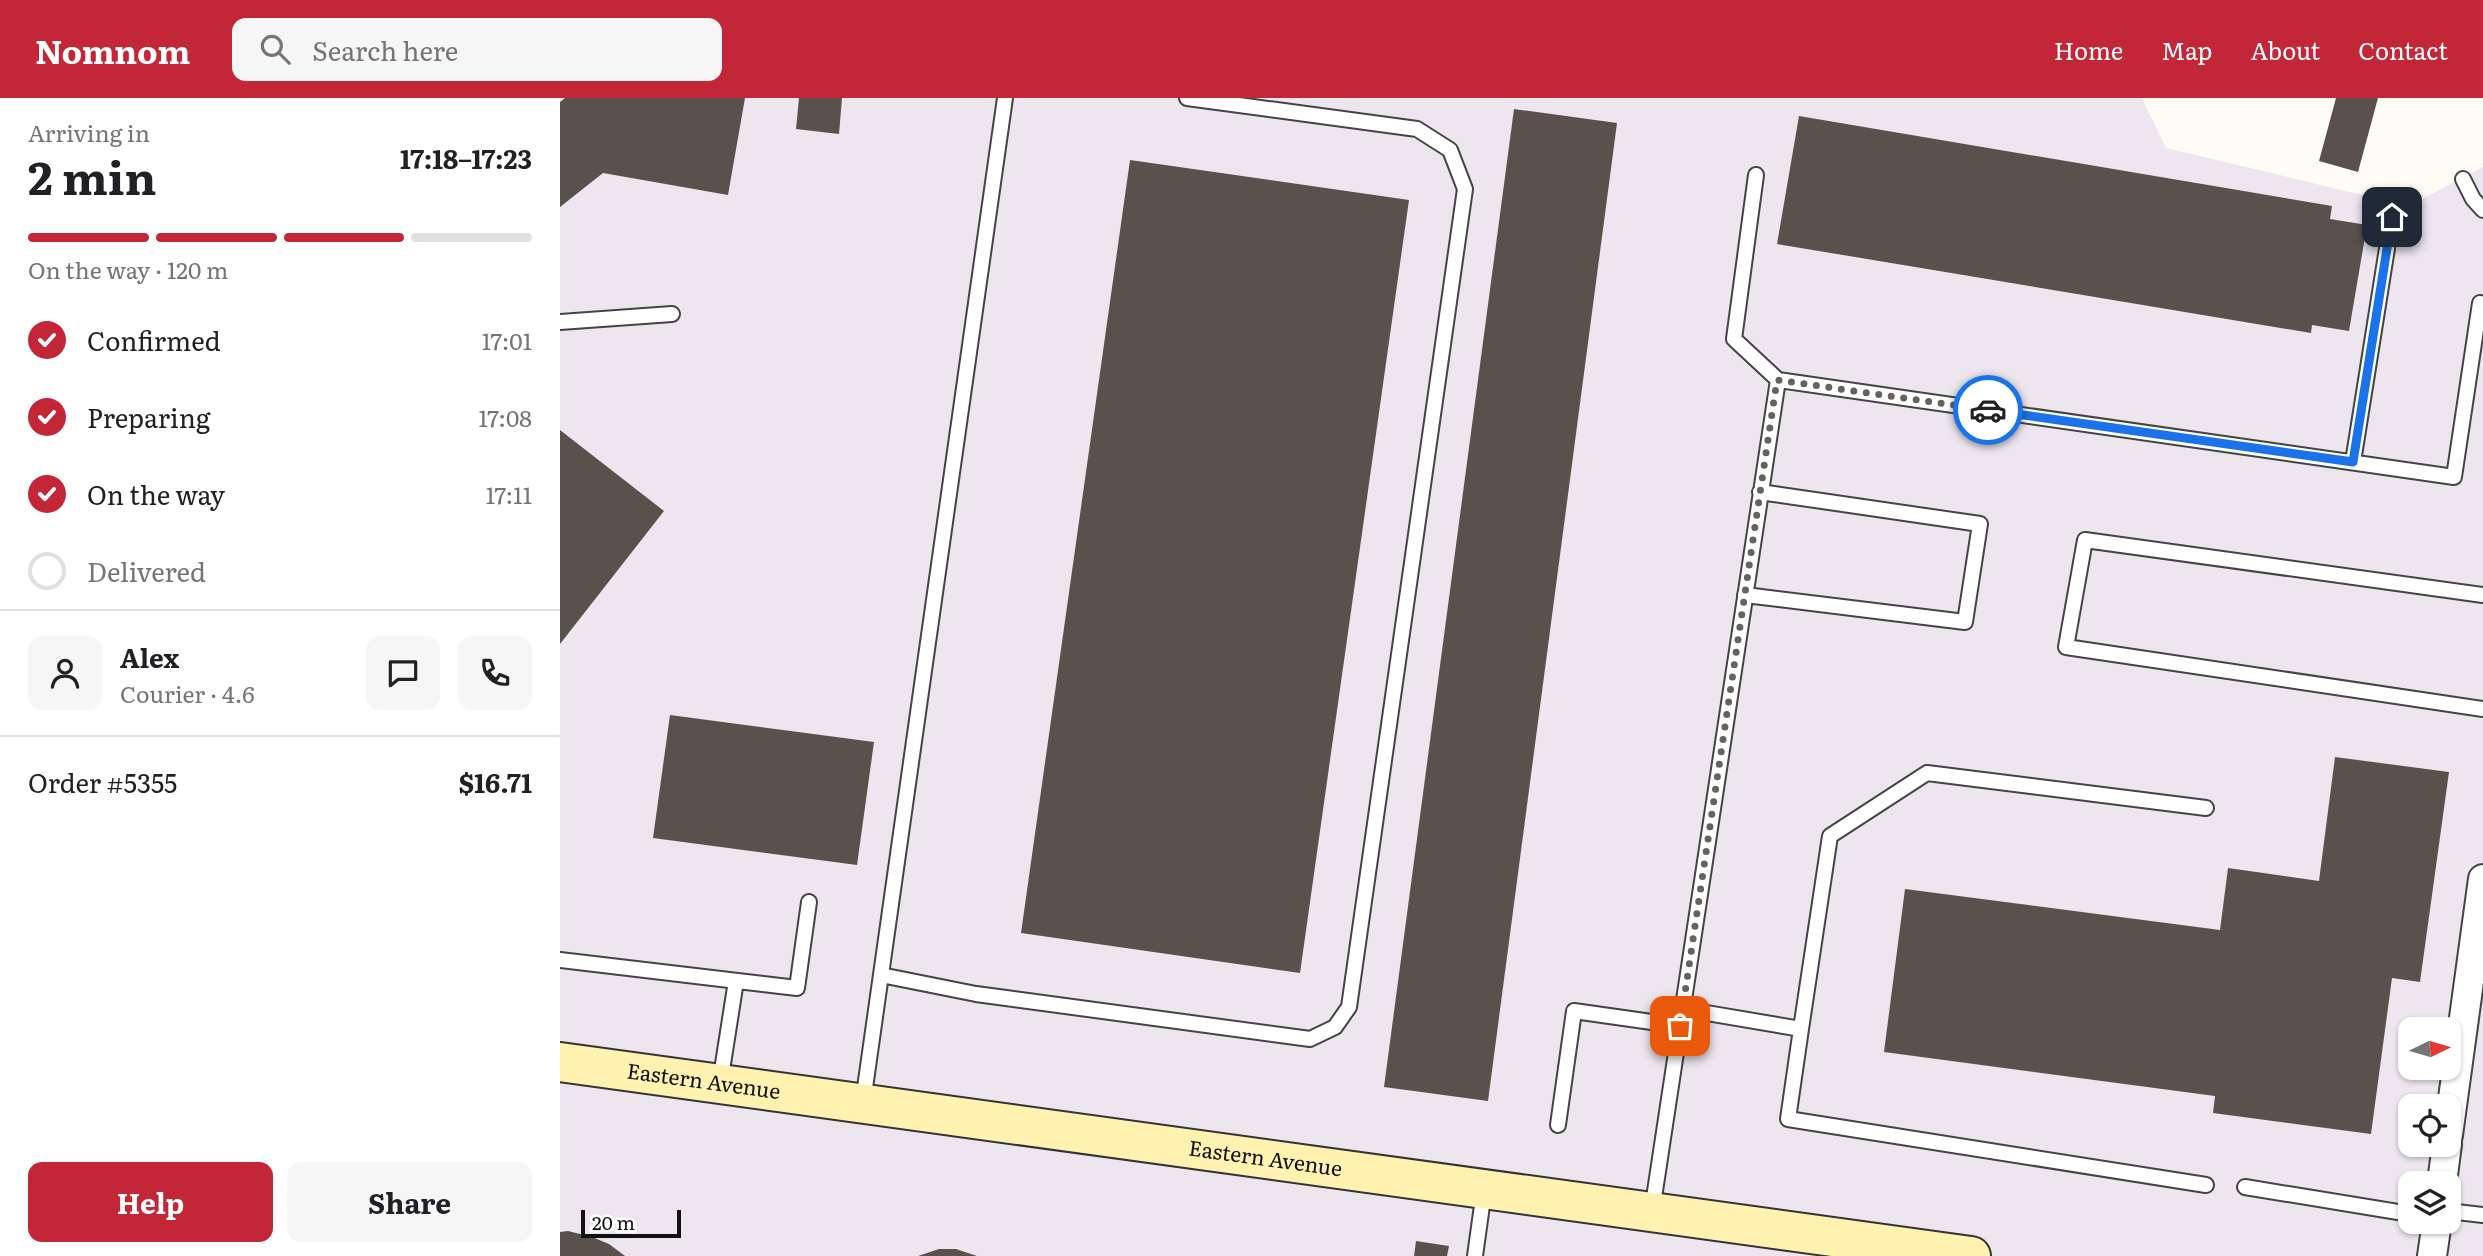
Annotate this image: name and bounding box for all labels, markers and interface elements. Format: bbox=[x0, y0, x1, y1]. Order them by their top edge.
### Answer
search box bbox=[232, 18, 722, 81]
text: Nomnom bbox=[35, 25, 190, 74]
icon: search bbox=[256, 30, 294, 68]
text: Search here bbox=[312, 30, 458, 69]
text: Home bbox=[2054, 32, 2123, 67]
text: Map bbox=[2161, 32, 2212, 67]
text: About bbox=[2250, 32, 2320, 67]
text: Contact bbox=[2358, 32, 2448, 67]
text: Arriving in bbox=[28, 115, 150, 149]
text: 17:18–17:23 bbox=[400, 138, 532, 177]
text: 2 min bbox=[28, 141, 157, 209]
pin bbox=[2362, 187, 2422, 247]
icon: home bbox=[2373, 198, 2411, 236]
text: On the way · 120 m bbox=[28, 252, 228, 286]
text: Confirmed bbox=[87, 320, 221, 359]
icon: check bbox=[28, 321, 66, 359]
text: 17:01 bbox=[482, 323, 532, 357]
courier bbox=[1953, 375, 2023, 445]
icon: car bbox=[1969, 391, 2007, 429]
text: Preparing bbox=[87, 397, 210, 436]
icon: check bbox=[28, 398, 66, 436]
text: 17:08 bbox=[479, 400, 532, 434]
text: On the way bbox=[87, 474, 225, 513]
icon: check bbox=[28, 475, 66, 513]
text: 17:11 bbox=[486, 477, 532, 511]
text: Delivered bbox=[87, 551, 206, 590]
button: person bbox=[28, 636, 102, 710]
button: chat bbox=[366, 636, 440, 710]
button: phone bbox=[458, 636, 532, 710]
text: Alex bbox=[120, 637, 179, 676]
text: Courier · 4.6 bbox=[120, 676, 255, 710]
text: Order #5355 bbox=[28, 762, 177, 801]
text: $16.71 bbox=[459, 762, 532, 801]
pin bbox=[1650, 996, 1710, 1056]
icon: bag bbox=[1661, 1007, 1699, 1045]
north arrow bbox=[2398, 1017, 2460, 1080]
map controls bbox=[2398, 1017, 2461, 1234]
street label: Eastern Avenue bbox=[625, 1053, 783, 1105]
button: locate bbox=[2398, 1094, 2461, 1157]
street label: Eastern Avenue bbox=[1187, 1131, 1345, 1182]
button: Help bbox=[28, 1162, 273, 1242]
button: Share bbox=[287, 1162, 532, 1242]
button: layers bbox=[2398, 1171, 2461, 1234]
scale bar bbox=[581, 1207, 681, 1239]
text: 20 m bbox=[592, 1208, 635, 1236]

